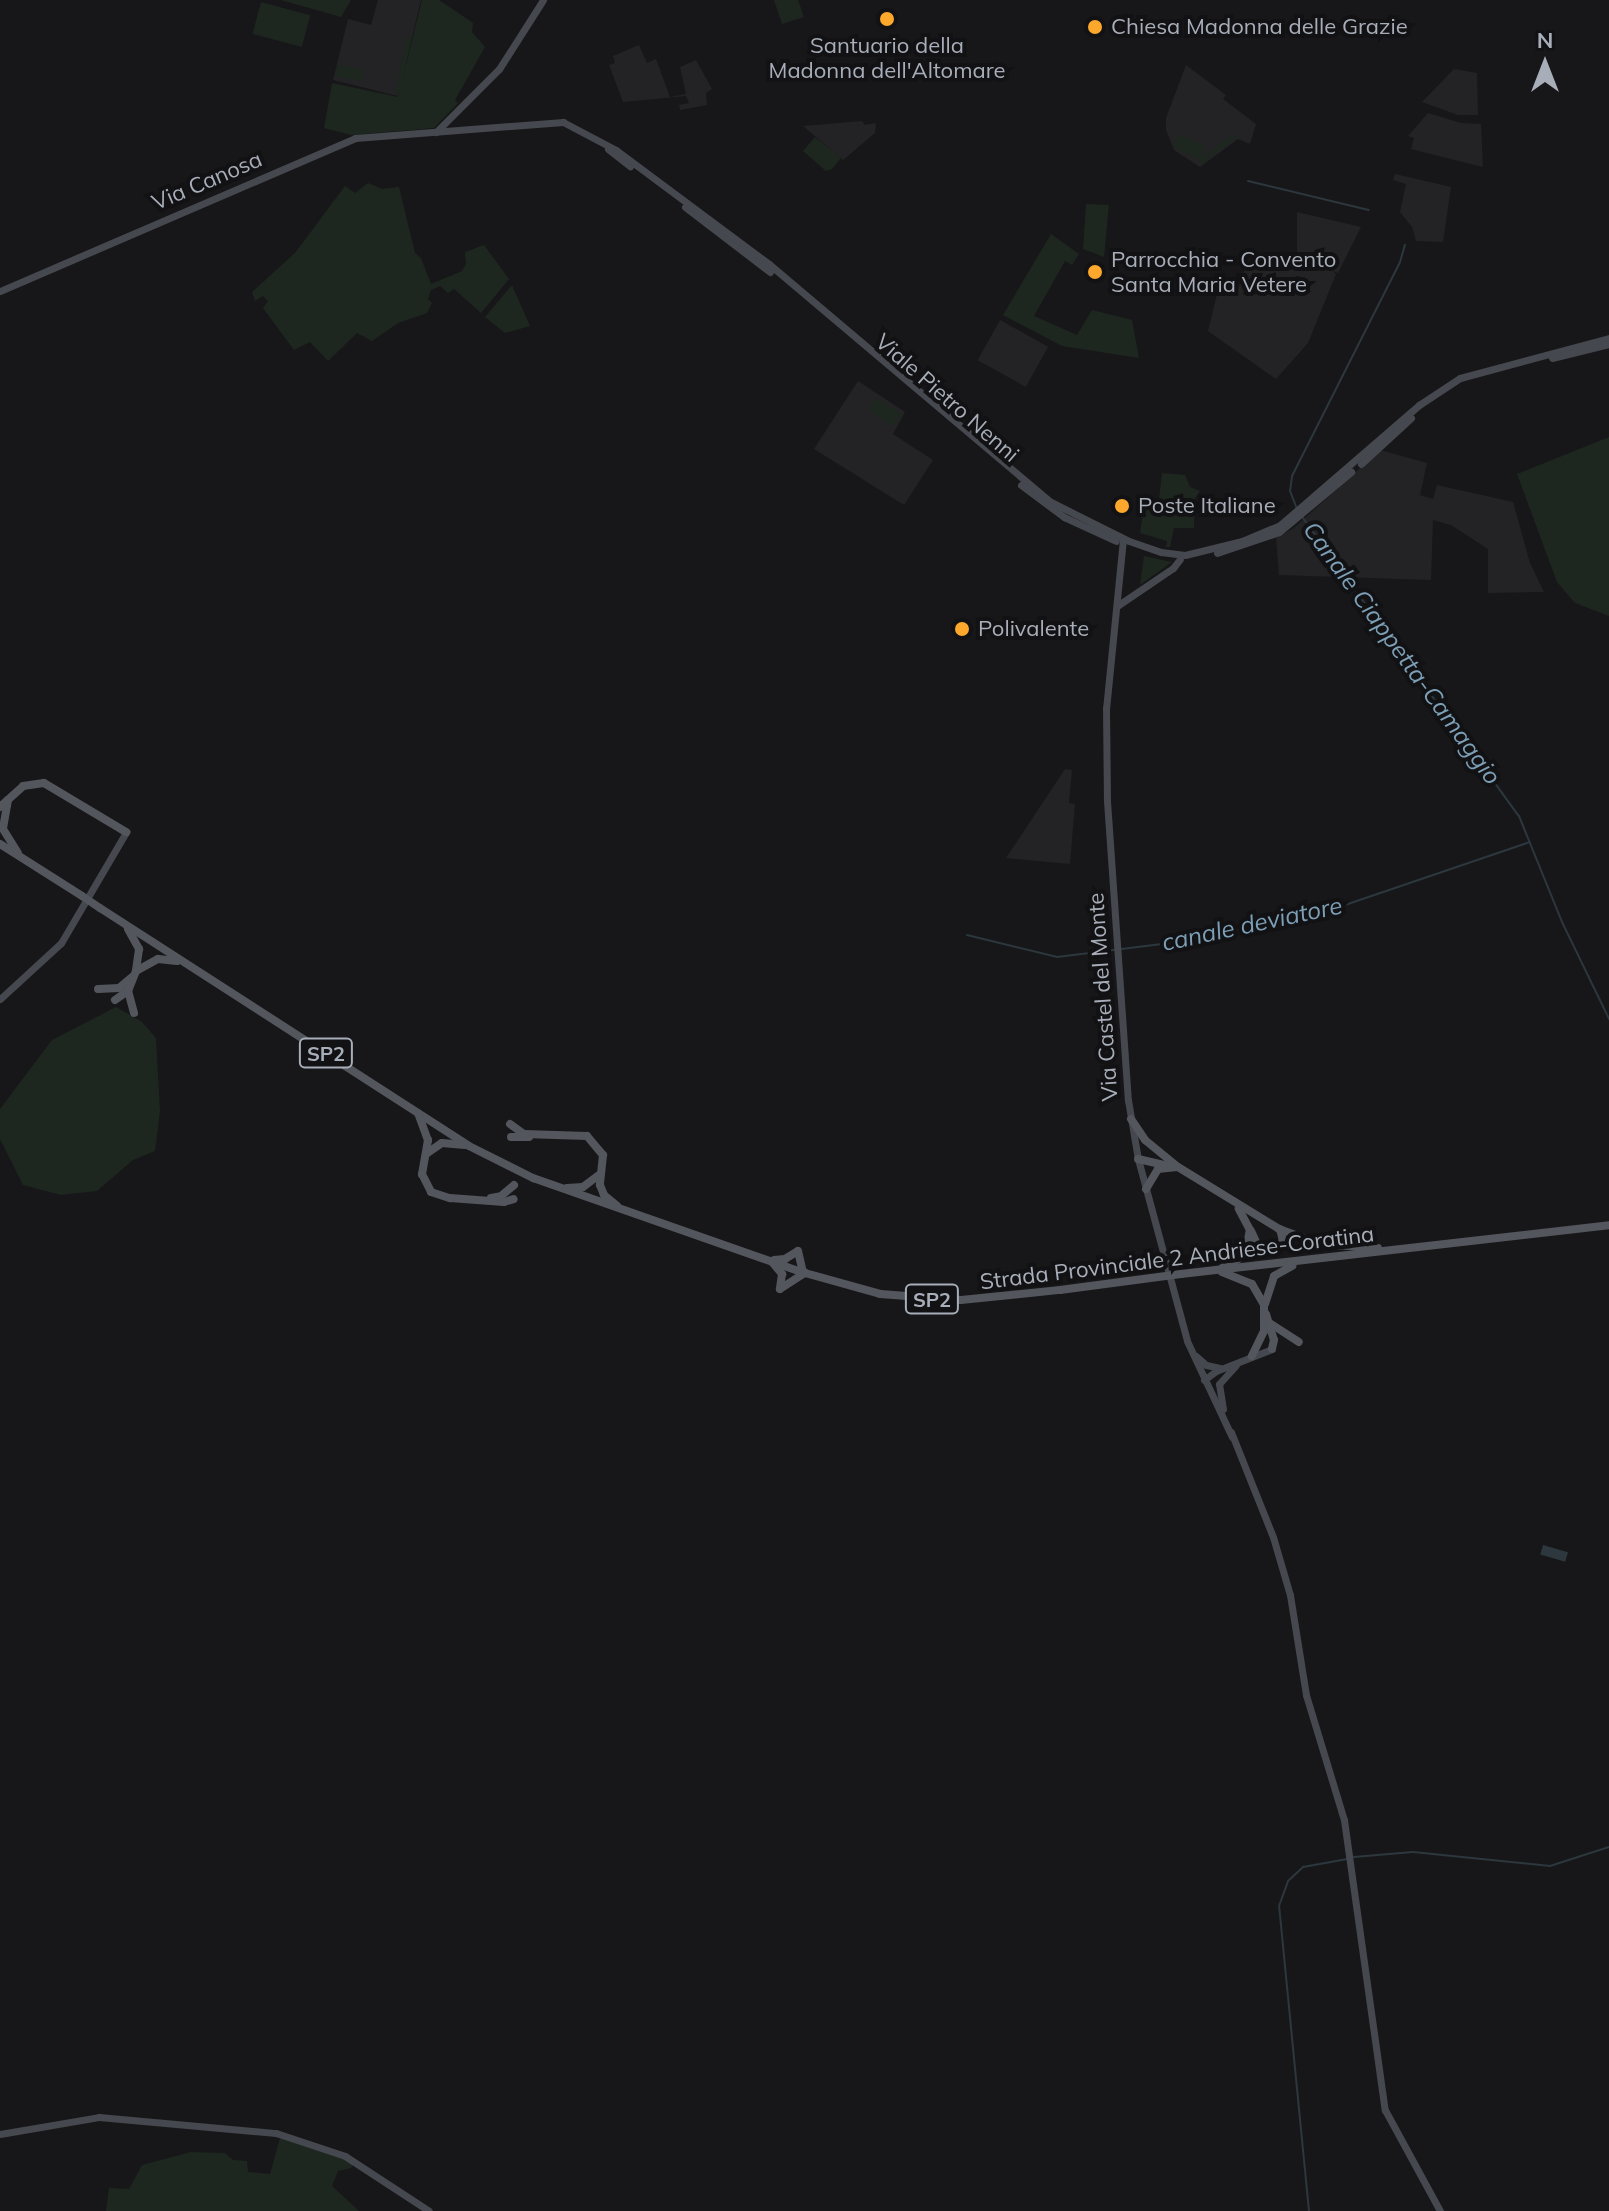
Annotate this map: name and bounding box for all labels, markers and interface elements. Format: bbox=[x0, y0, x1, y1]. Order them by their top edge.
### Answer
marker: Santuario della Madonna dell'Altomare bbox=[878, 10, 896, 28]
place label: Chiesa Madonna delle Grazie bbox=[1111, 14, 1408, 40]
marker: Chiesa Madonna delle Grazie bbox=[1086, 18, 1104, 36]
north arrow bbox=[1505, 24, 1585, 104]
text: N bbox=[1537, 26, 1553, 54]
place label: Santuario della Madonna dell'Altomare bbox=[769, 32, 1005, 84]
street label: Via Canosa bbox=[148, 146, 266, 216]
place label: Parrocchia - Convento Santa Maria Vetere bbox=[1111, 246, 1336, 298]
marker: Parrocchia - Convento Santa Maria Vetere bbox=[1086, 263, 1104, 281]
street label: Viale Pietro Nenni bbox=[870, 328, 1024, 468]
place label: Poste Italiane bbox=[1138, 493, 1276, 519]
marker: Poste Italiane bbox=[1113, 497, 1131, 515]
water label: Canale Ciappetta-Camaggio bbox=[1297, 516, 1507, 790]
place label: Polivalente bbox=[978, 616, 1089, 642]
marker: Polivalente bbox=[953, 620, 971, 638]
water label: canale deviatore bbox=[1159, 891, 1345, 957]
street label: Via Castel del Monte bbox=[1083, 892, 1123, 1102]
road number: SP2 bbox=[298, 1037, 354, 1069]
street label: Strada Provinciale 2 Andriese-Coratina bbox=[978, 1221, 1376, 1295]
road number: SP2 bbox=[904, 1283, 960, 1315]

